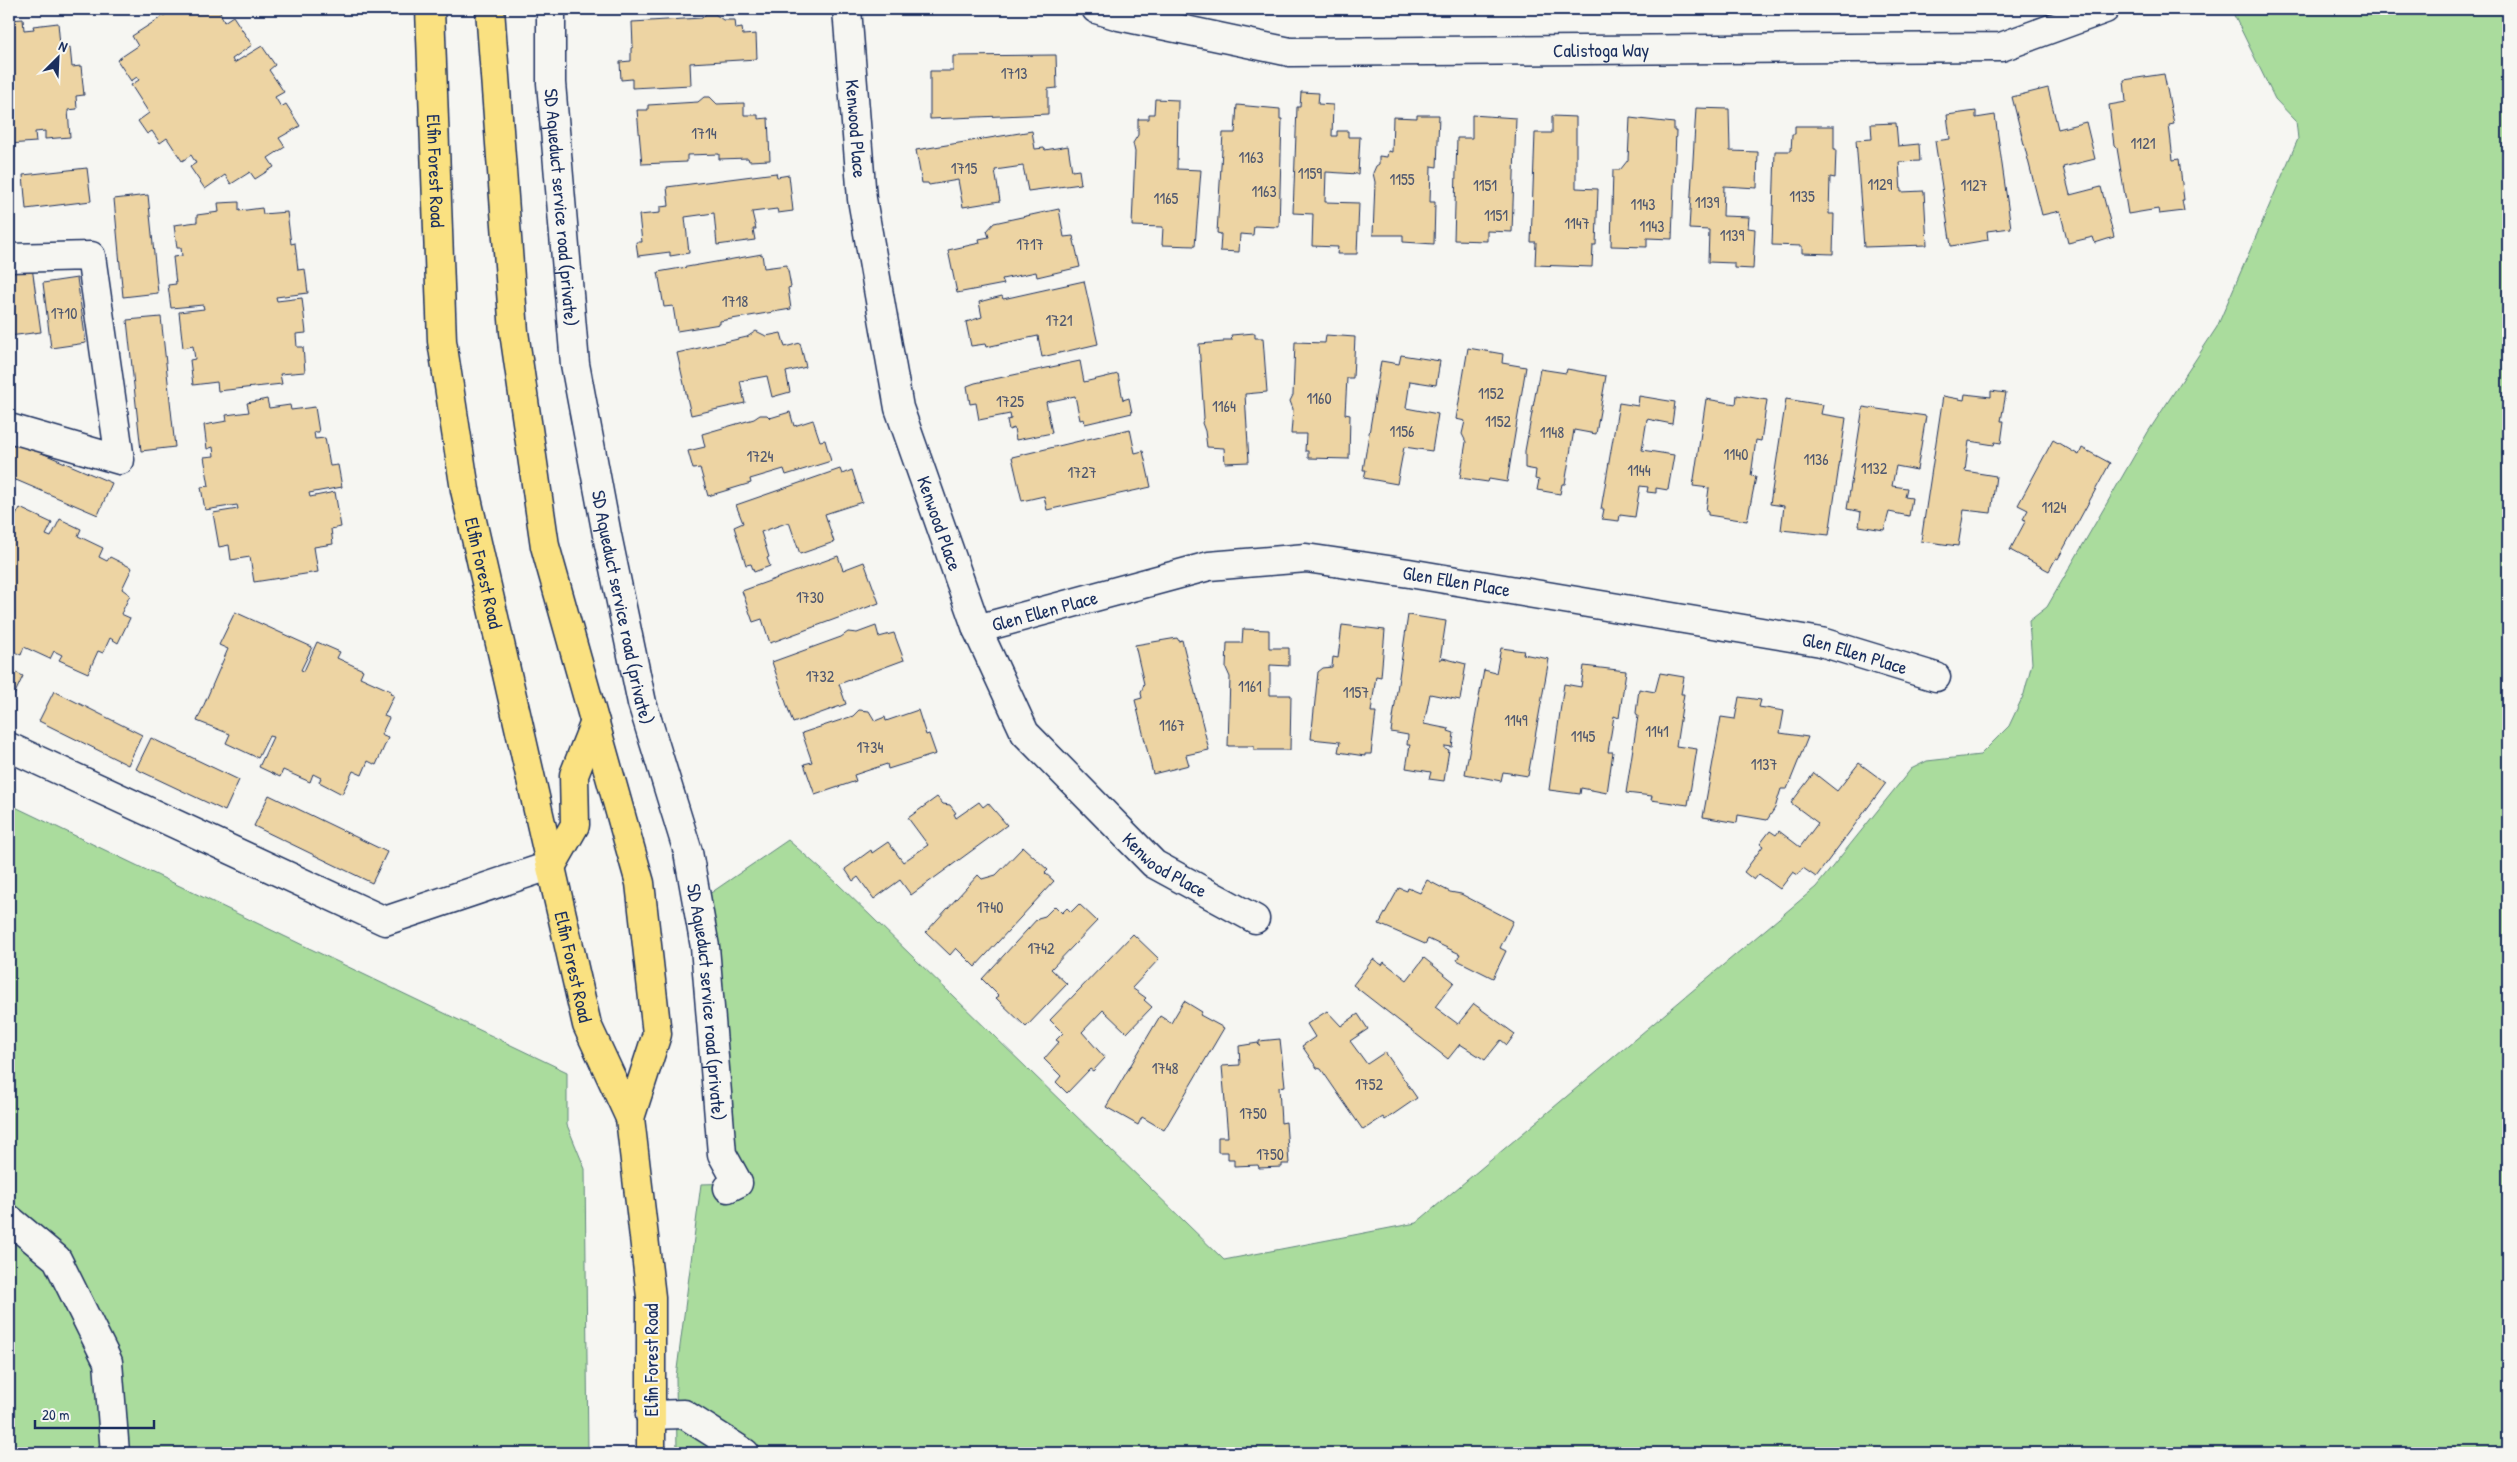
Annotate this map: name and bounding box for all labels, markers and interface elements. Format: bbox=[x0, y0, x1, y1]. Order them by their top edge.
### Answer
north arrow bbox=[32, 32, 82, 82]
text: N bbox=[56, 35, 71, 56]
street label: Calistoga Way bbox=[1553, 36, 1649, 63]
house number: 1713 bbox=[1001, 62, 1027, 84]
street label: Kenwood Place bbox=[840, 78, 873, 179]
street label: SD Aqueduct service road (private) bbox=[539, 88, 585, 328]
street label: Elfin Forest Road bbox=[421, 114, 451, 228]
house number: 1714 bbox=[691, 122, 717, 144]
house number: 1121 bbox=[2131, 132, 2156, 154]
house number: 1163 bbox=[1238, 146, 1264, 168]
house number: 1715 bbox=[951, 157, 977, 179]
house number: 1159 bbox=[1298, 162, 1322, 184]
house number: 1155 bbox=[1389, 168, 1415, 190]
house number: 1129 bbox=[1868, 173, 1893, 195]
house number: 1151 bbox=[1473, 174, 1497, 196]
house number: 1127 bbox=[1960, 174, 1988, 196]
house number: 1163 bbox=[1251, 180, 1277, 202]
house number: 1135 bbox=[1789, 185, 1815, 207]
house number: 1165 bbox=[1154, 187, 1179, 209]
house number: 1139 bbox=[1695, 191, 1719, 213]
house number: 1143 bbox=[1631, 193, 1655, 215]
house number: 1151 bbox=[1484, 204, 1508, 226]
house number: 1147 bbox=[1564, 212, 1590, 234]
house number: 1143 bbox=[1640, 215, 1664, 237]
house number: 1139 bbox=[1720, 224, 1744, 246]
house number: 1717 bbox=[1016, 233, 1044, 255]
house number: 1718 bbox=[722, 290, 748, 312]
house number: 1710 bbox=[51, 302, 77, 324]
house number: 1721 bbox=[1045, 309, 1073, 331]
house number: 1152 bbox=[1478, 382, 1504, 404]
house number: 1160 bbox=[1306, 387, 1332, 409]
house number: 1725 bbox=[996, 390, 1024, 412]
house number: 1164 bbox=[1212, 395, 1236, 417]
house number: 1152 bbox=[1485, 410, 1511, 432]
house number: 1156 bbox=[1390, 420, 1414, 442]
house number: 1148 bbox=[1540, 421, 1564, 443]
house number: 1140 bbox=[1724, 443, 1748, 465]
house number: 1724 bbox=[746, 445, 774, 467]
house number: 1136 bbox=[1803, 448, 1829, 470]
house number: 1132 bbox=[1861, 457, 1888, 479]
house number: 1144 bbox=[1627, 459, 1651, 481]
house number: 1727 bbox=[1067, 461, 1097, 483]
street label: Kenwood Place bbox=[911, 472, 968, 574]
street label: SD Aqueduct service road (private) bbox=[586, 488, 661, 728]
house number: 1124 bbox=[2041, 496, 2067, 518]
street label: Elfin Forest Road bbox=[459, 515, 509, 632]
street label: Glen Ellen Place bbox=[1401, 559, 1513, 603]
street label: Glen Ellen Place bbox=[989, 584, 1101, 637]
house number: 1730 bbox=[796, 586, 824, 608]
street label: Glen Ellen Place bbox=[1800, 626, 1911, 681]
house number: 1732 bbox=[806, 665, 835, 687]
house number: 1161 bbox=[1238, 675, 1262, 697]
house number: 1157 bbox=[1343, 681, 1369, 703]
house number: 1149 bbox=[1504, 709, 1528, 731]
house number: 1167 bbox=[1159, 714, 1185, 736]
house number: 1141 bbox=[1645, 720, 1669, 742]
house number: 1145 bbox=[1571, 725, 1595, 747]
house number: 1734 bbox=[857, 736, 883, 758]
house number: 1137 bbox=[1751, 753, 1777, 775]
street label: Kenwood Place bbox=[1117, 826, 1212, 904]
street label: SD Aqueduct service road (private) bbox=[681, 881, 732, 1122]
house number: 1740 bbox=[977, 896, 1003, 918]
street label: Elfin Forest Road bbox=[548, 909, 599, 1025]
house number: 1742 bbox=[1027, 937, 1055, 959]
house number: 1748 bbox=[1152, 1057, 1178, 1079]
house number: 1752 bbox=[1355, 1073, 1384, 1095]
house number: 1750 bbox=[1239, 1102, 1267, 1124]
house number: 1750 bbox=[1256, 1143, 1284, 1165]
street label: Elfin Forest Road bbox=[638, 1303, 664, 1417]
scale bar bbox=[35, 1397, 154, 1429]
text: 20 m bbox=[42, 1404, 69, 1425]

